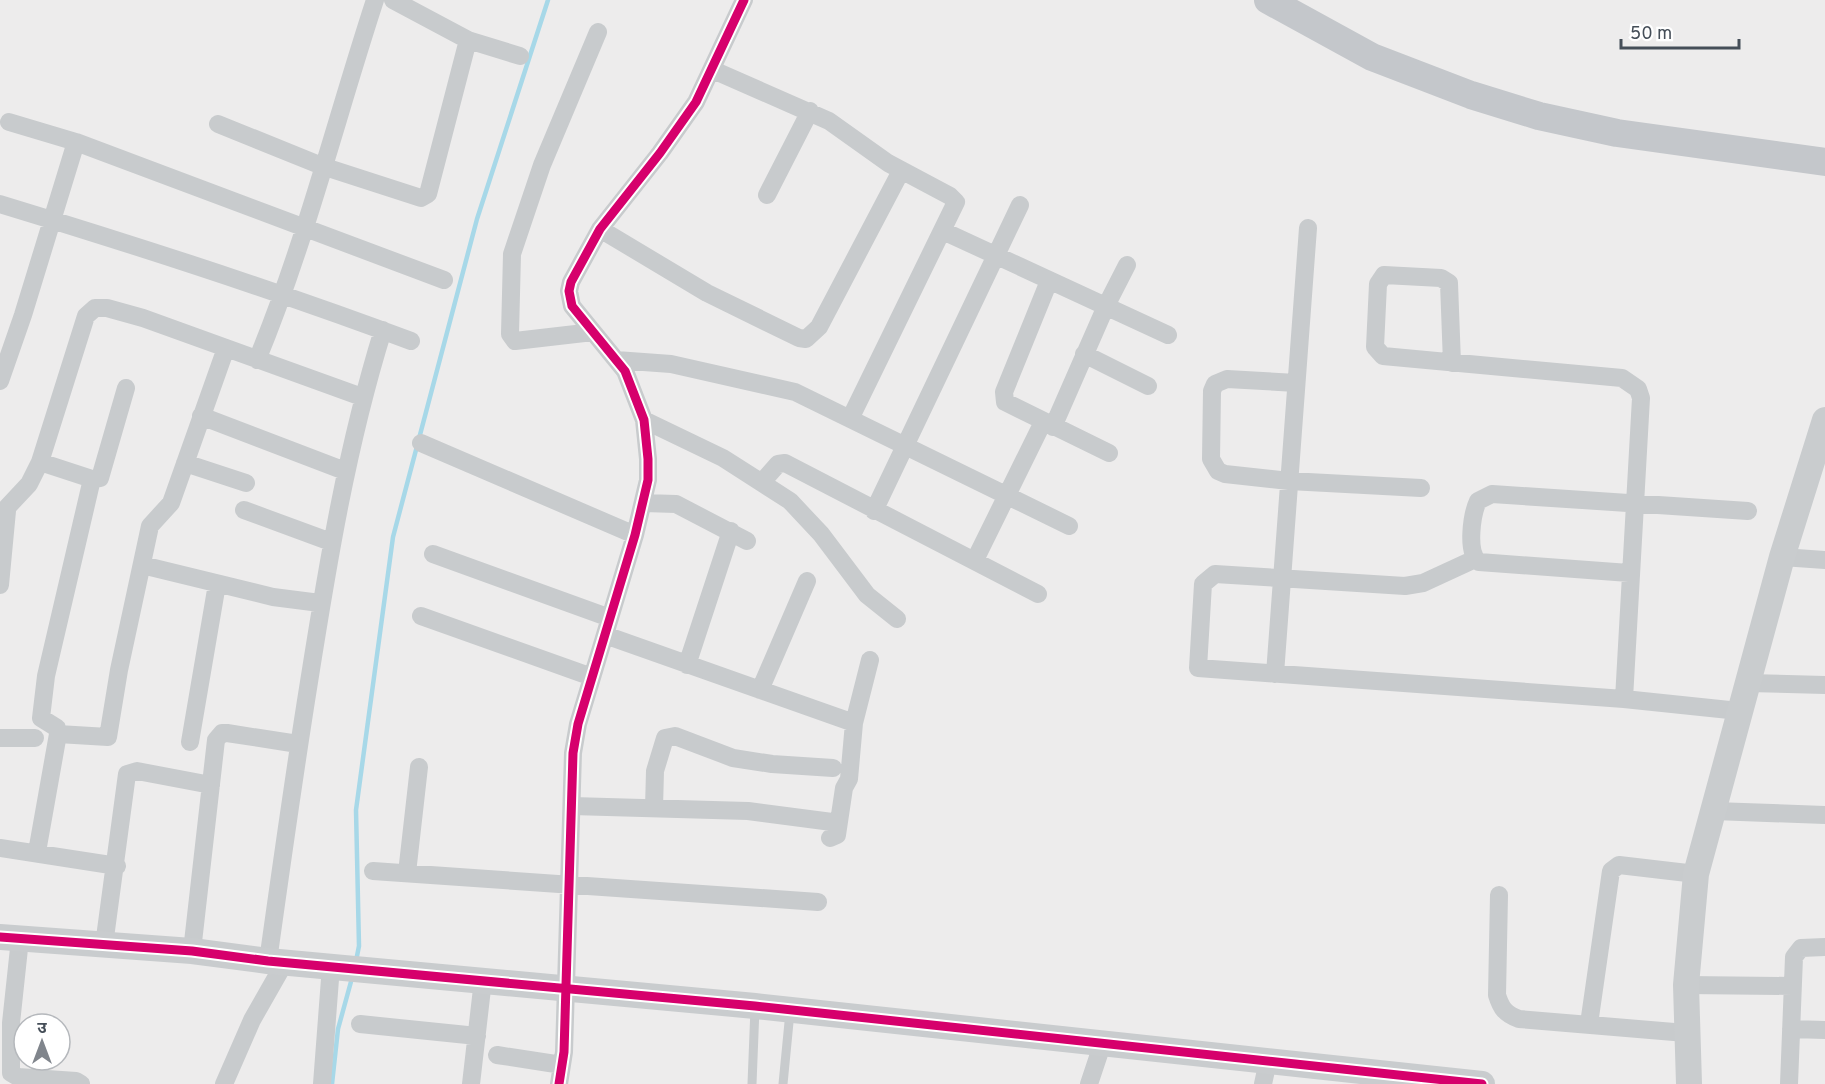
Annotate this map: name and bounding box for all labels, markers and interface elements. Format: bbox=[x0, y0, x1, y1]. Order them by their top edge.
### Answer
scale bar bbox=[1621, 12, 1740, 50]
text: 50 m bbox=[1630, 23, 1672, 46]
north arrow bbox=[12, 1012, 72, 1072]
text: उ bbox=[37, 1019, 47, 1039]

